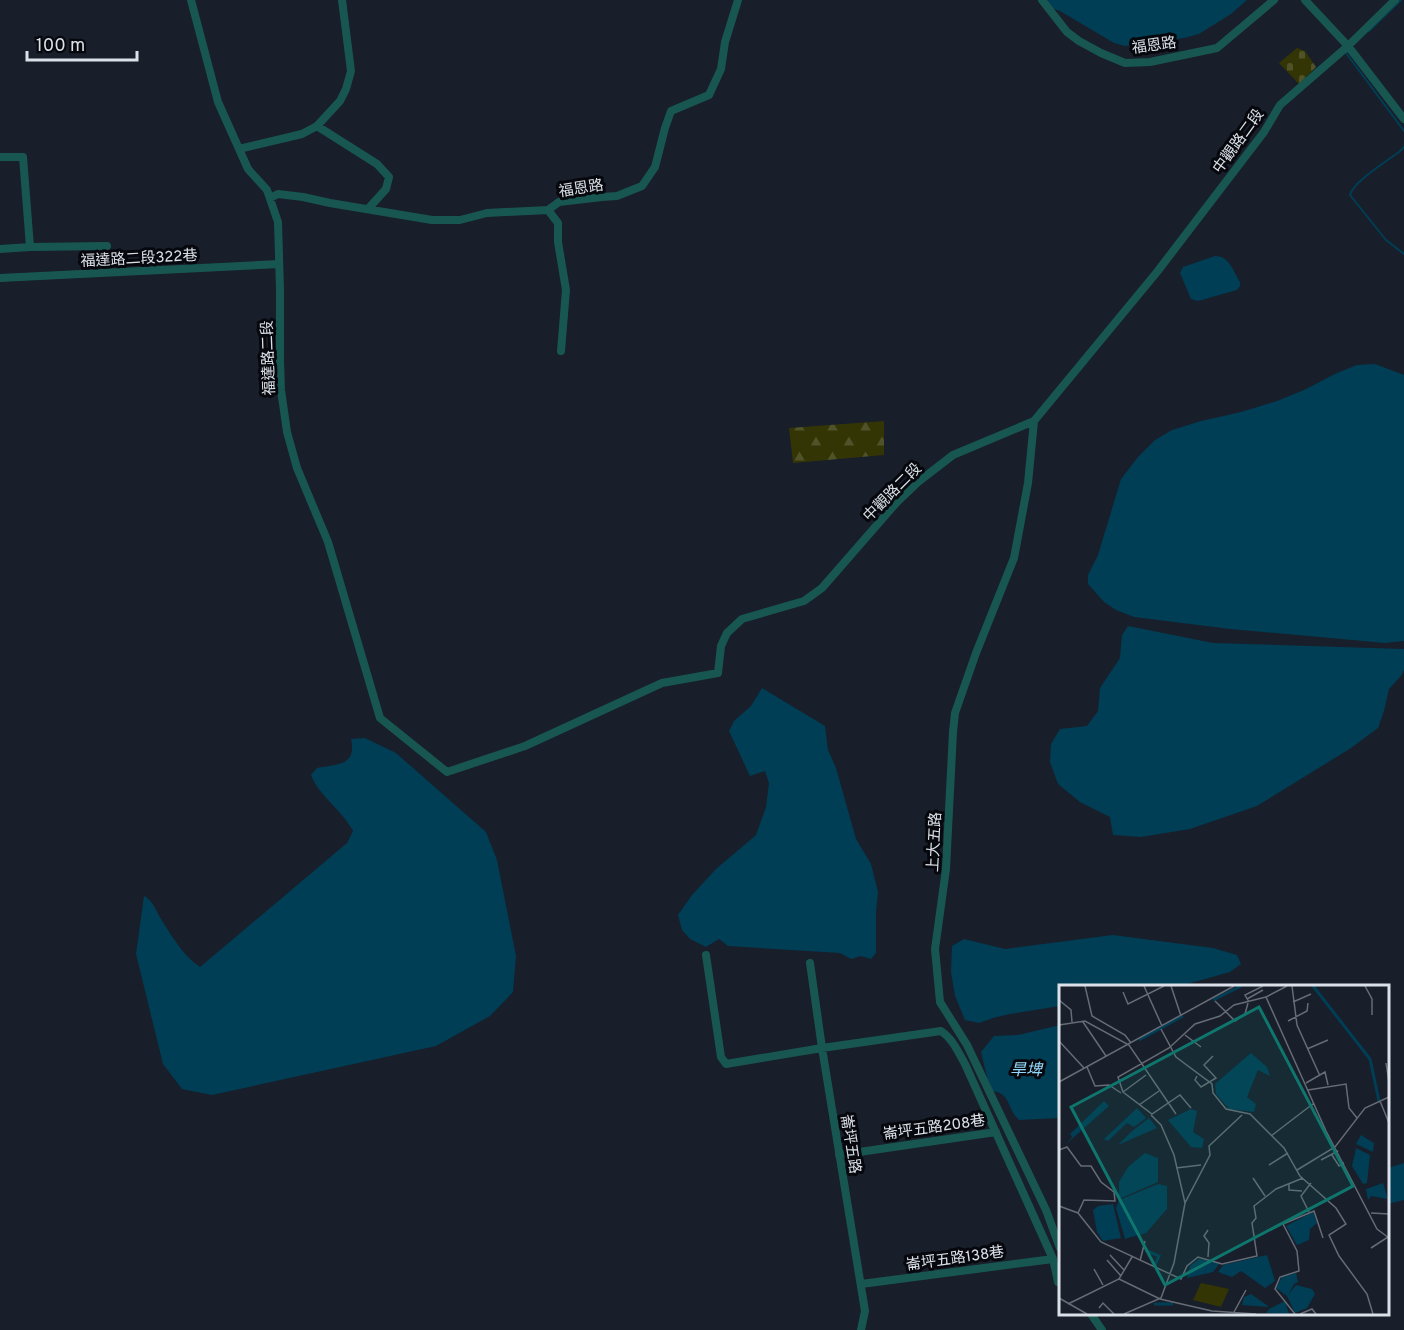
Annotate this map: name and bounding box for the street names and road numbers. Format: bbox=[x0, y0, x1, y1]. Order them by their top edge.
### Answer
street label: 福恩路 bbox=[1131, 34, 1178, 59]
street label: 中觀路二段 bbox=[1209, 106, 1269, 178]
street label: 福恩路 bbox=[558, 177, 605, 202]
street label: 福達路二段322巷 bbox=[80, 247, 198, 272]
street label: 福達路二段 bbox=[259, 320, 280, 396]
street label: 中觀路二段 bbox=[860, 460, 926, 526]
street label: 上大五路 bbox=[924, 812, 947, 873]
street label: 崙坪五路208巷 bbox=[882, 1112, 987, 1145]
street label: 崙坪五路 bbox=[835, 1113, 864, 1175]
street label: 崙坪五路138巷 bbox=[905, 1243, 1005, 1276]

